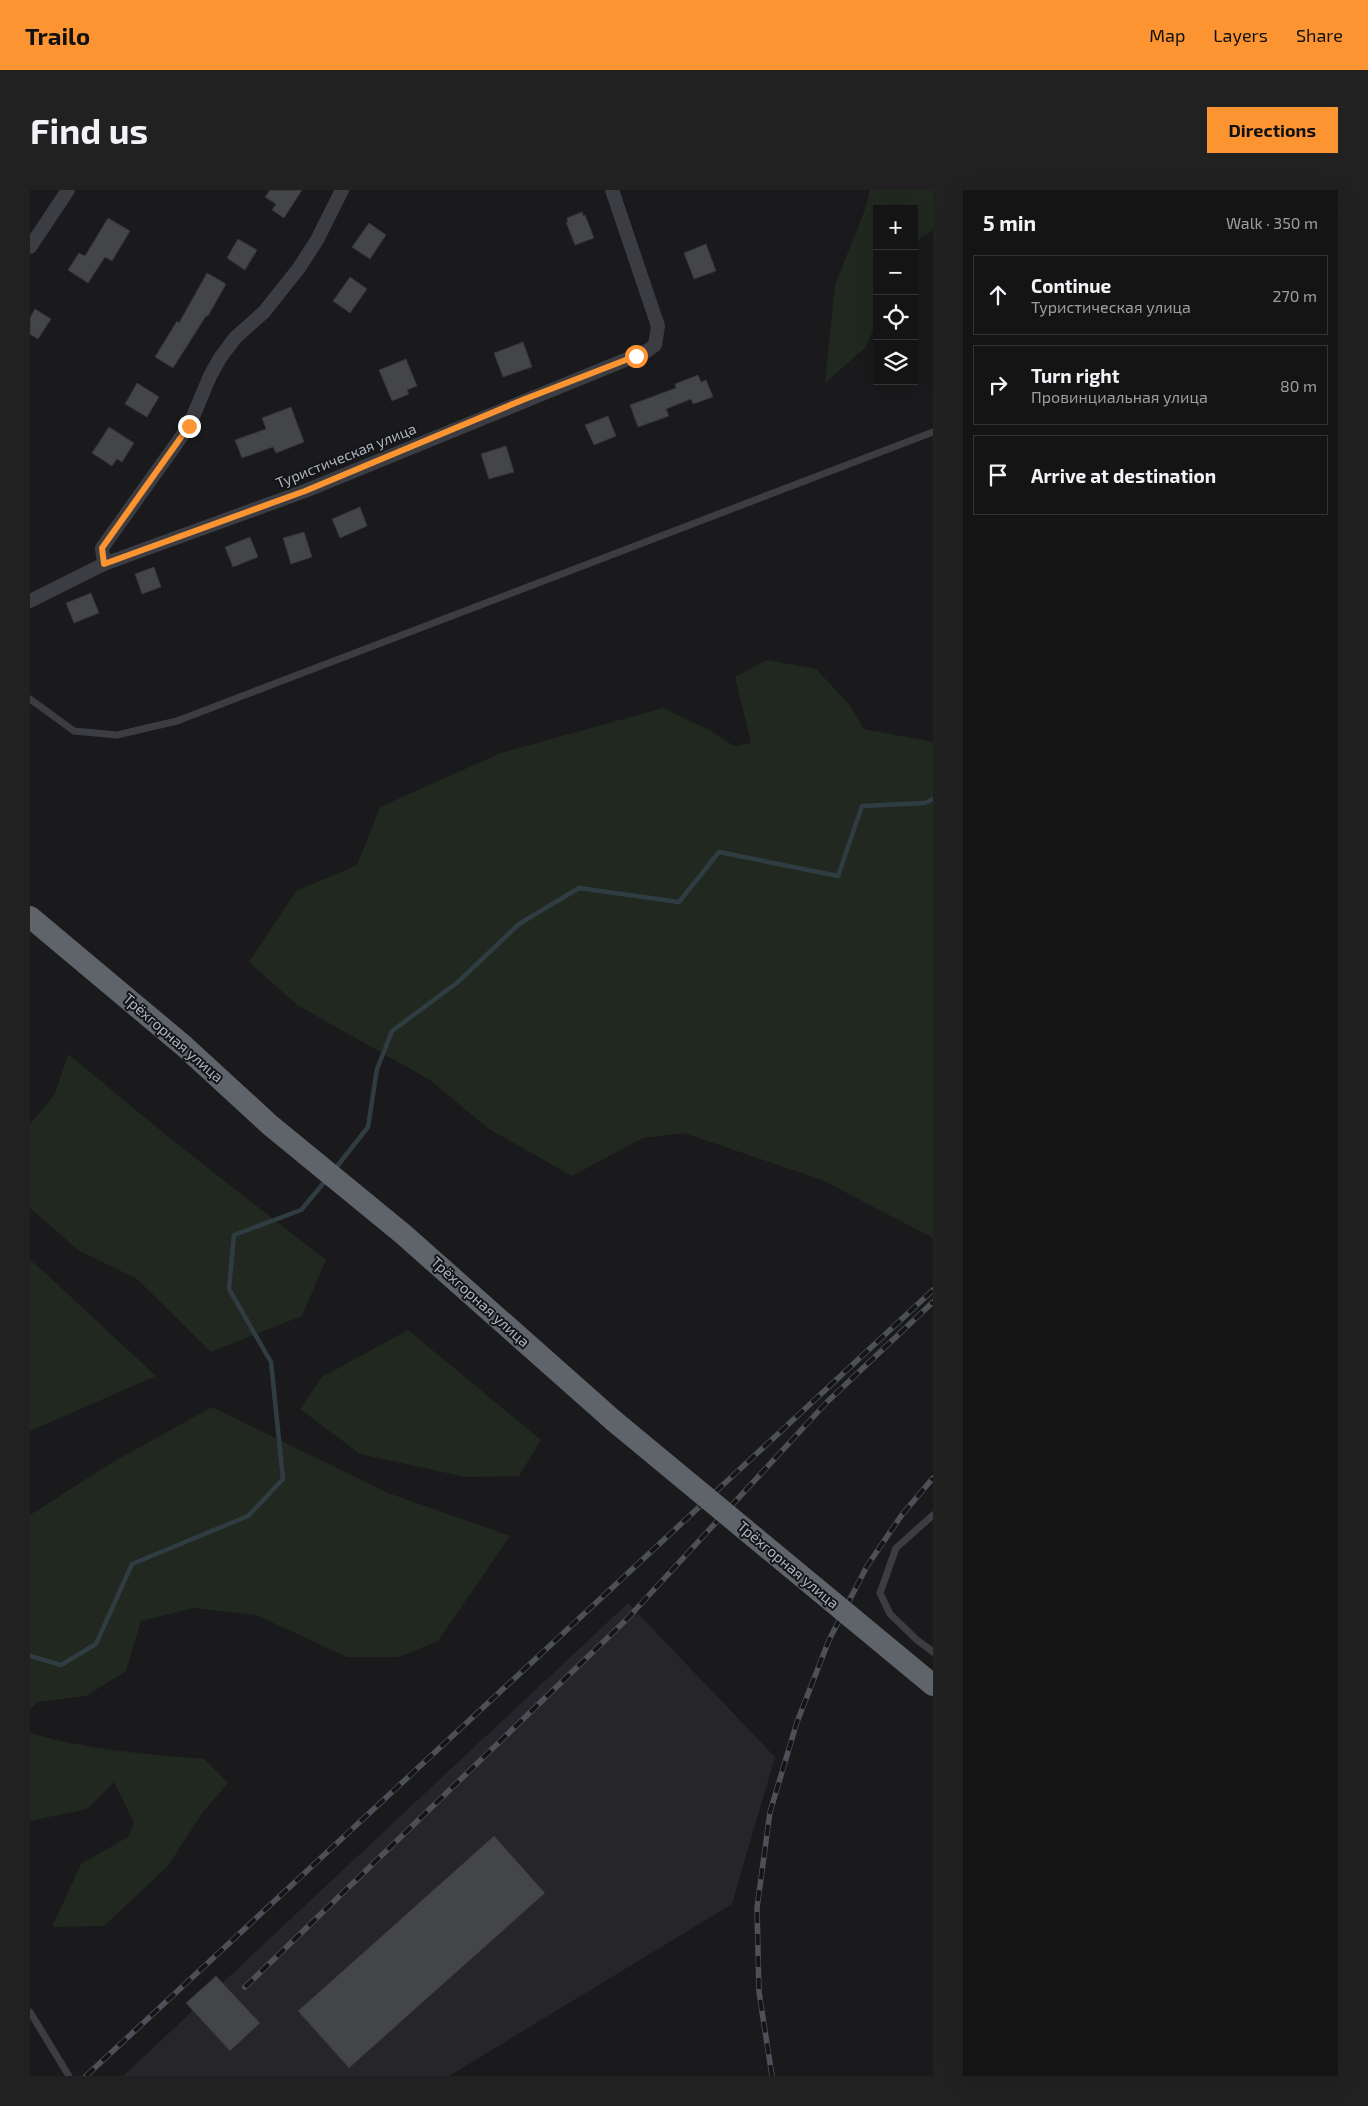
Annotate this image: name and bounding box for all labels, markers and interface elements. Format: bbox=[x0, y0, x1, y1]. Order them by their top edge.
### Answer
text: Trailo bbox=[25, 21, 90, 50]
text: Map bbox=[1149, 24, 1185, 46]
text: Layers bbox=[1213, 24, 1268, 46]
text: Share bbox=[1296, 24, 1343, 46]
button: Directions bbox=[1207, 107, 1338, 153]
text: Find us bbox=[30, 109, 148, 151]
map controls bbox=[873, 205, 918, 385]
button: + bbox=[873, 205, 918, 250]
text: 5 min bbox=[983, 210, 1036, 235]
text: Walk · 350 m bbox=[1226, 213, 1318, 232]
button: − bbox=[873, 250, 918, 295]
text: Continue bbox=[1031, 274, 1111, 297]
icon: ahead bbox=[984, 281, 1012, 309]
text: 270 m bbox=[1273, 286, 1317, 305]
button: locate bbox=[873, 295, 918, 340]
text: Туристическая улица bbox=[1031, 297, 1191, 316]
button: layers bbox=[873, 340, 918, 385]
route start bbox=[625, 345, 648, 368]
text: Turn right bbox=[1031, 364, 1119, 387]
icon: right bbox=[984, 371, 1012, 399]
text: 80 m bbox=[1280, 376, 1317, 395]
text: Провинциальная улица bbox=[1031, 387, 1208, 406]
route end bbox=[178, 415, 201, 438]
street label: Туристическая улица bbox=[273, 419, 419, 492]
icon: arrive bbox=[984, 461, 1012, 489]
text: Arrive at destination bbox=[1031, 464, 1216, 487]
street label: Трёхгорная улица bbox=[119, 989, 227, 1086]
street label: Трёхгорная улица bbox=[427, 1252, 534, 1351]
street label: Трёхгорная улица bbox=[734, 1517, 843, 1613]

